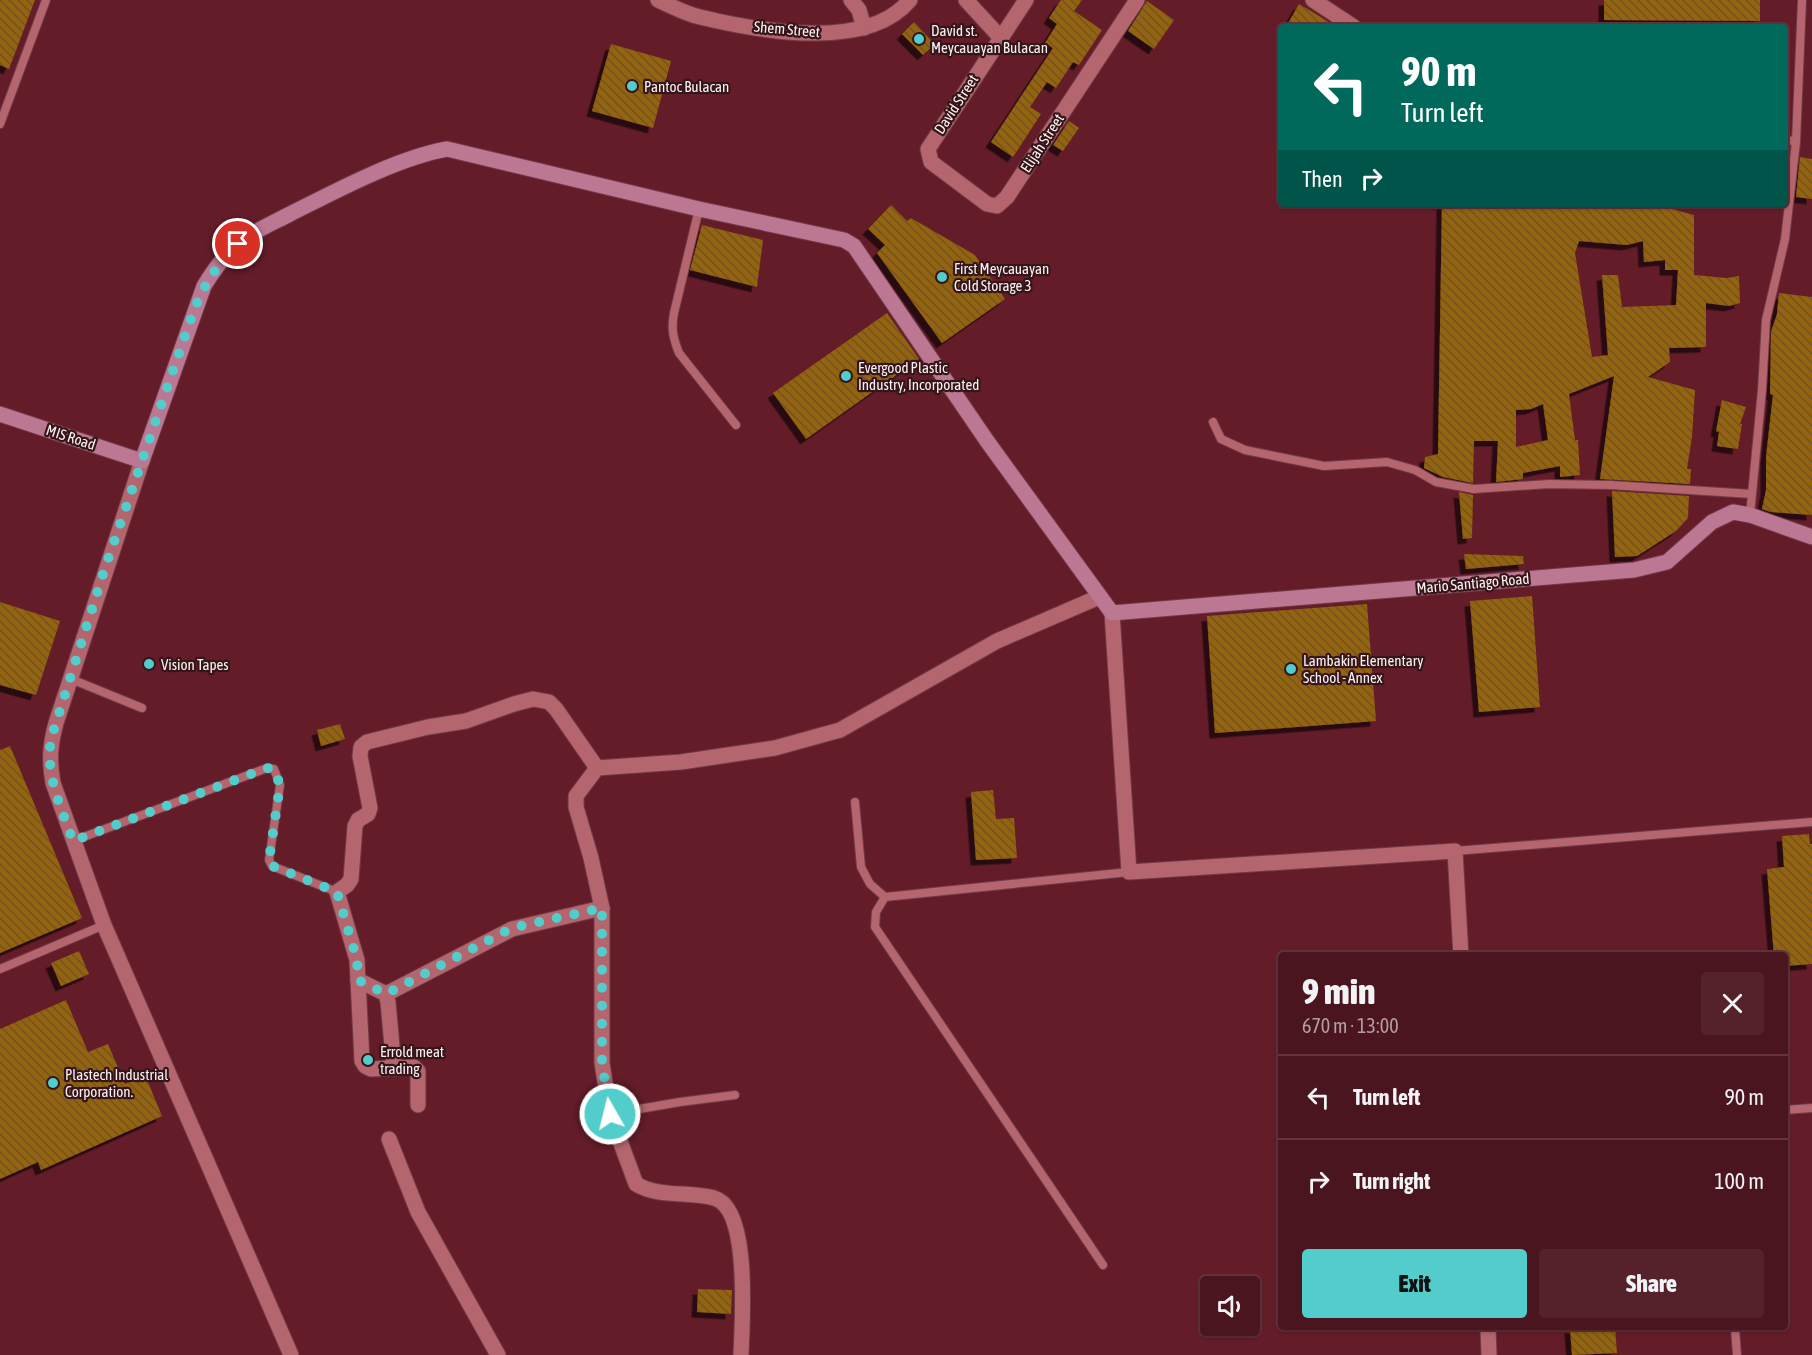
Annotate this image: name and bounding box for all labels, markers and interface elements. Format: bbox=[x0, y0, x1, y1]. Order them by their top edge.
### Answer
street label: Shem Street bbox=[753, 18, 821, 40]
place label: David st. Meycauayan Bulacan bbox=[931, 22, 1048, 56]
marker: David st. Meycauayan Bulacan bbox=[912, 32, 926, 46]
text: 90 m bbox=[1401, 47, 1476, 95]
icon: left bbox=[1302, 48, 1380, 126]
street label: David Street bbox=[931, 71, 981, 137]
place label: Pantoc Bulacan bbox=[644, 78, 729, 95]
marker: Pantoc Bulacan bbox=[625, 79, 639, 93]
text: Turn left bbox=[1401, 97, 1484, 128]
street label: Elijah Street bbox=[1017, 110, 1067, 176]
icon: right bbox=[1355, 162, 1388, 195]
text: Then bbox=[1302, 166, 1343, 192]
pin bbox=[212, 218, 263, 269]
icon: arrive bbox=[221, 227, 254, 260]
place label: First Meycauayan Cold Storage 3 bbox=[954, 260, 1049, 294]
marker: First Meycauayan Cold Storage 3 bbox=[935, 270, 949, 284]
place label: Evergood Plastic Industry, Incorporated bbox=[858, 359, 979, 393]
marker: Evergood Plastic Industry, Incorporated bbox=[839, 369, 853, 383]
street label: MIS Road bbox=[44, 421, 98, 453]
street label: Mario Santiago Road bbox=[1416, 570, 1530, 596]
place label: Lambakin Elementary School - Annex bbox=[1303, 652, 1423, 686]
place label: Vision Tapes bbox=[161, 656, 229, 673]
marker: Vision Tapes bbox=[142, 657, 156, 671]
marker: Lambakin Elementary School - Annex bbox=[1284, 662, 1298, 676]
text: 9 min bbox=[1302, 970, 1376, 1012]
button: close bbox=[1701, 972, 1764, 1035]
text: 670 m · 13:00 bbox=[1302, 1014, 1399, 1037]
place label: Errold meat trading bbox=[380, 1043, 444, 1077]
marker: Errold meat trading bbox=[361, 1053, 375, 1067]
place label: Plastech Industrial Corporation. bbox=[65, 1066, 168, 1100]
marker: Plastech Industrial Corporation. bbox=[46, 1076, 60, 1090]
icon: left bbox=[1302, 1081, 1335, 1114]
position arrow bbox=[578, 1082, 642, 1146]
text: Turn left bbox=[1353, 1084, 1420, 1110]
text: 90 m bbox=[1724, 1084, 1764, 1110]
icon: right bbox=[1302, 1165, 1335, 1198]
text: Turn right bbox=[1353, 1168, 1430, 1194]
text: 100 m bbox=[1714, 1168, 1764, 1194]
button: Exit bbox=[1302, 1249, 1527, 1318]
button: Share bbox=[1539, 1249, 1764, 1318]
map controls bbox=[1200, 1276, 1260, 1336]
button: sound bbox=[1200, 1276, 1260, 1336]

